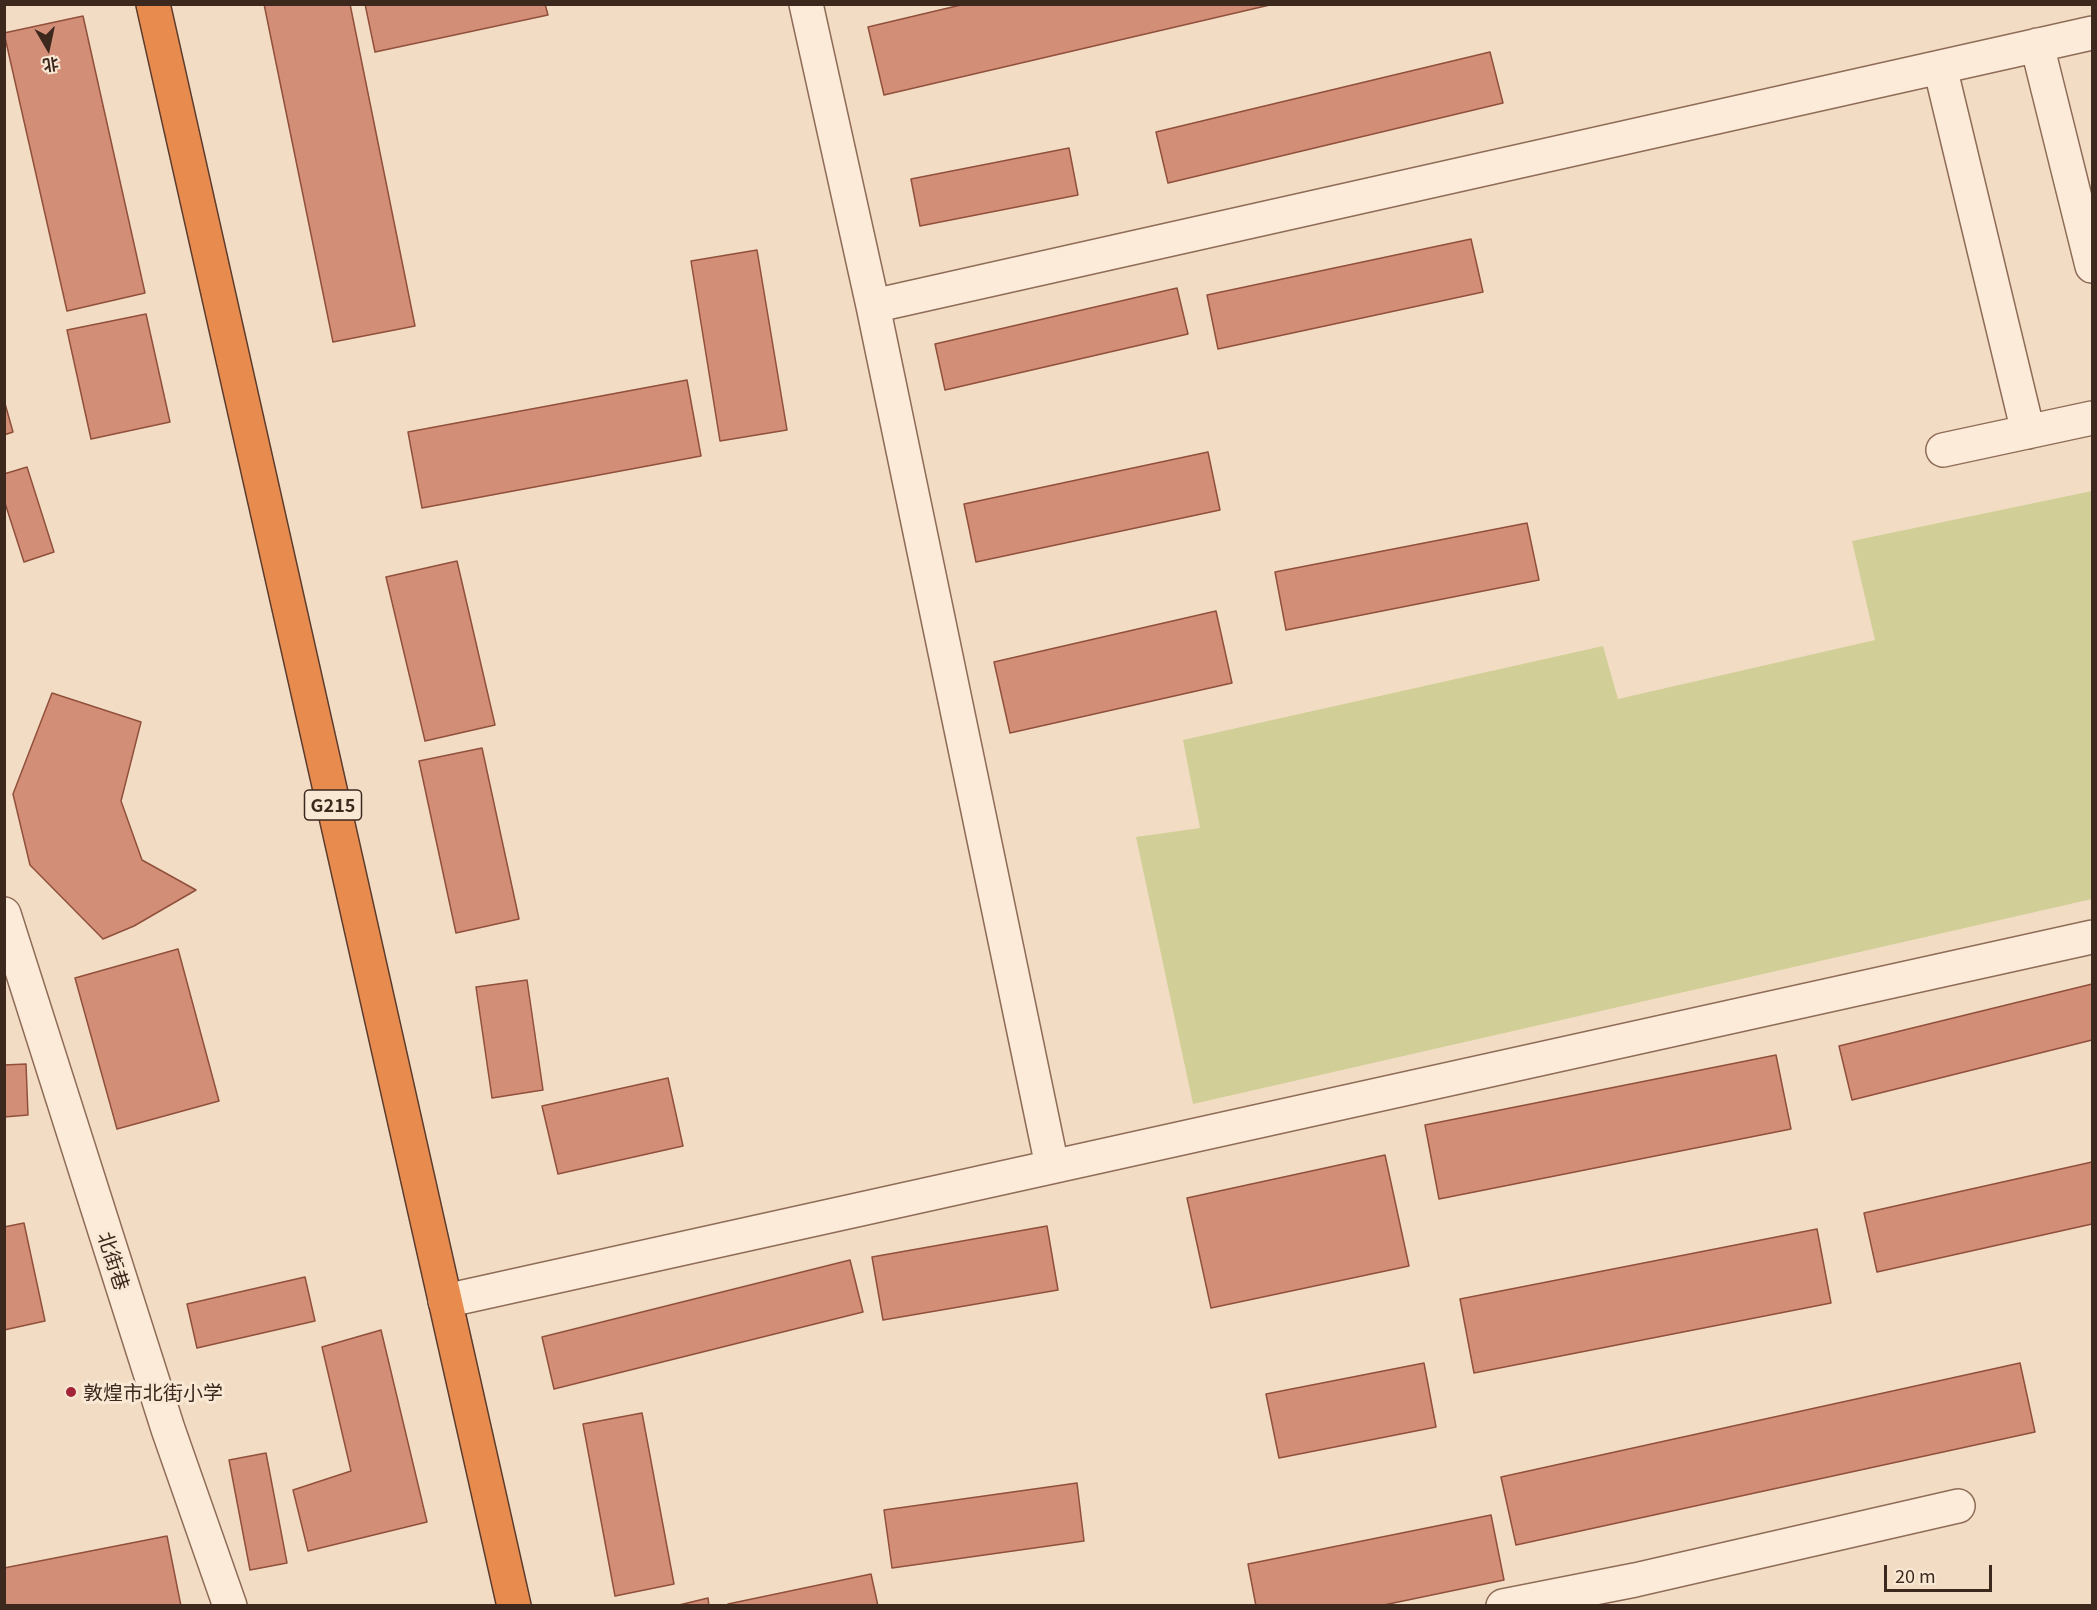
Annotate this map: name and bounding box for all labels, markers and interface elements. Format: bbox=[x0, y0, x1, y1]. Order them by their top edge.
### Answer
north arrow bbox=[18, 18, 78, 78]
text: 北 bbox=[41, 53, 61, 79]
road number: G215 bbox=[304, 790, 362, 820]
street label: 北街巷 bbox=[93, 1229, 135, 1293]
place label: 敦煌市北街小学 bbox=[83, 1380, 223, 1404]
marker: 敦煌市北街小学 bbox=[64, 1385, 78, 1399]
scale bar bbox=[1887, 1553, 1995, 1591]
text: 20 m bbox=[1895, 1562, 1936, 1588]

